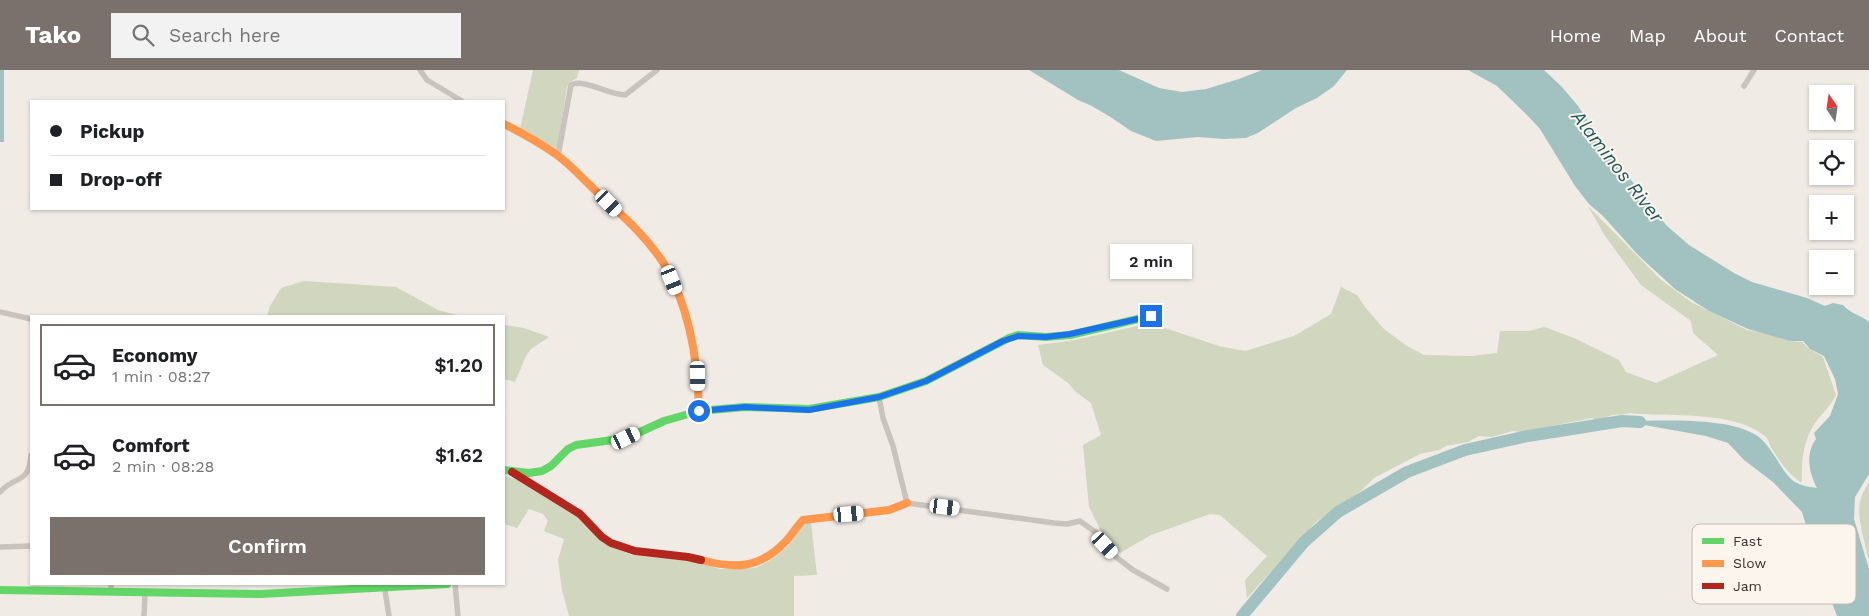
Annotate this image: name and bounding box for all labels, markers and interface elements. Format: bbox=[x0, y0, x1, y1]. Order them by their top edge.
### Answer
search box bbox=[111, 13, 461, 58]
text: Tako bbox=[25, 21, 81, 49]
icon: search bbox=[129, 21, 157, 49]
text: Search here bbox=[169, 24, 280, 47]
text: Home bbox=[1550, 25, 1601, 46]
text: Map bbox=[1629, 25, 1666, 46]
text: About bbox=[1694, 25, 1746, 46]
text: Contact bbox=[1774, 25, 1844, 46]
north arrow bbox=[1809, 85, 1854, 130]
map controls bbox=[1809, 85, 1854, 295]
water label: Alaminos River bbox=[1566, 105, 1669, 227]
text: Pickup bbox=[80, 120, 144, 143]
button: locate bbox=[1809, 140, 1854, 185]
text: Drop-off bbox=[80, 168, 162, 191]
car bbox=[593, 187, 624, 219]
button: + bbox=[1809, 195, 1854, 240]
callout: 2 min bbox=[1110, 244, 1192, 278]
button: − bbox=[1809, 250, 1854, 295]
text: 2 min bbox=[1129, 252, 1173, 271]
car bbox=[659, 263, 684, 297]
route end bbox=[1140, 305, 1162, 327]
icon: car bbox=[52, 343, 97, 388]
text: Economy bbox=[112, 344, 197, 367]
text: $1.20 bbox=[434, 354, 483, 377]
car bbox=[690, 361, 705, 391]
text: 1 min · 08:27 bbox=[112, 367, 210, 386]
route start bbox=[688, 400, 710, 422]
car bbox=[609, 425, 642, 451]
icon: car bbox=[52, 433, 97, 478]
text: Comfort bbox=[112, 434, 190, 457]
text: $1.62 bbox=[435, 444, 483, 467]
text: 2 min · 08:28 bbox=[112, 457, 214, 476]
car bbox=[929, 498, 960, 516]
car bbox=[833, 505, 864, 523]
button: Confirm bbox=[50, 517, 485, 575]
legend bbox=[1692, 524, 1856, 604]
car bbox=[1089, 529, 1120, 561]
text: Fast bbox=[1733, 533, 1762, 549]
text: Slow bbox=[1733, 555, 1766, 571]
text: Jam bbox=[1733, 578, 1762, 594]

